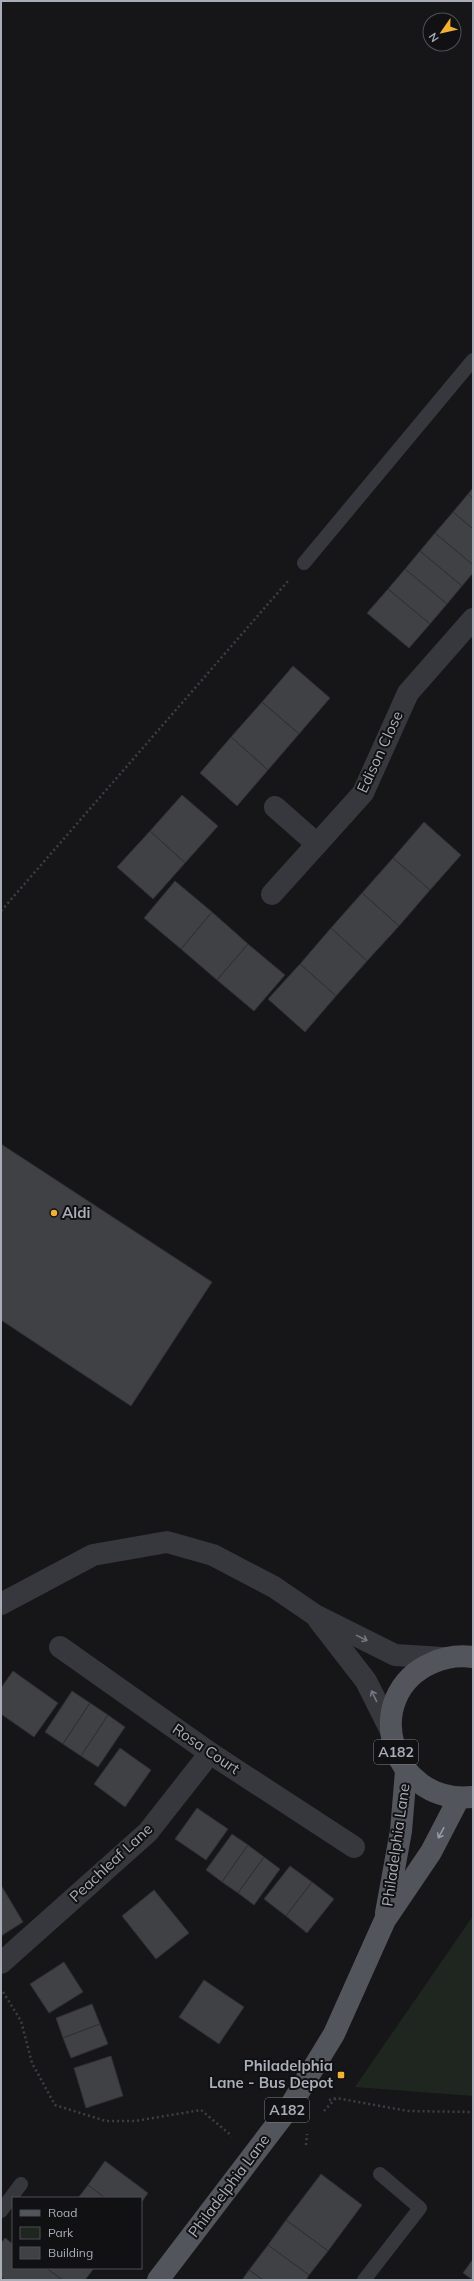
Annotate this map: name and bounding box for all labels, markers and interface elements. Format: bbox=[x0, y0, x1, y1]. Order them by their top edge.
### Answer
north arrow bbox=[422, 12, 462, 52]
text: N bbox=[426, 30, 442, 45]
street label: Edison Close bbox=[352, 708, 407, 796]
place label: Aldi bbox=[62, 1203, 90, 1222]
marker: Aldi bbox=[49, 1208, 59, 1218]
one-way arrow bbox=[356, 1635, 368, 1643]
one-way arrow bbox=[370, 1690, 377, 1702]
street label: Rosa Court bbox=[169, 1719, 244, 1778]
road number: A182 bbox=[374, 1740, 418, 1764]
street label: Philadelphia Lane bbox=[377, 1782, 414, 1908]
street label: Peachleaf Lane bbox=[65, 1819, 156, 1906]
one-way arrow bbox=[437, 1827, 444, 1839]
place label: Philadelphia Lane - Bus Depot bbox=[209, 2056, 333, 2092]
marker: Philadelphia Lane - Bus Depot bbox=[336, 2070, 346, 2080]
road number: A182 bbox=[265, 2098, 309, 2122]
street label: Philadelphia Lane bbox=[184, 2131, 273, 2241]
legend bbox=[12, 2197, 142, 2269]
text: Road bbox=[48, 2205, 77, 2220]
text: Park bbox=[48, 2225, 74, 2240]
text: Building bbox=[48, 2245, 93, 2260]

